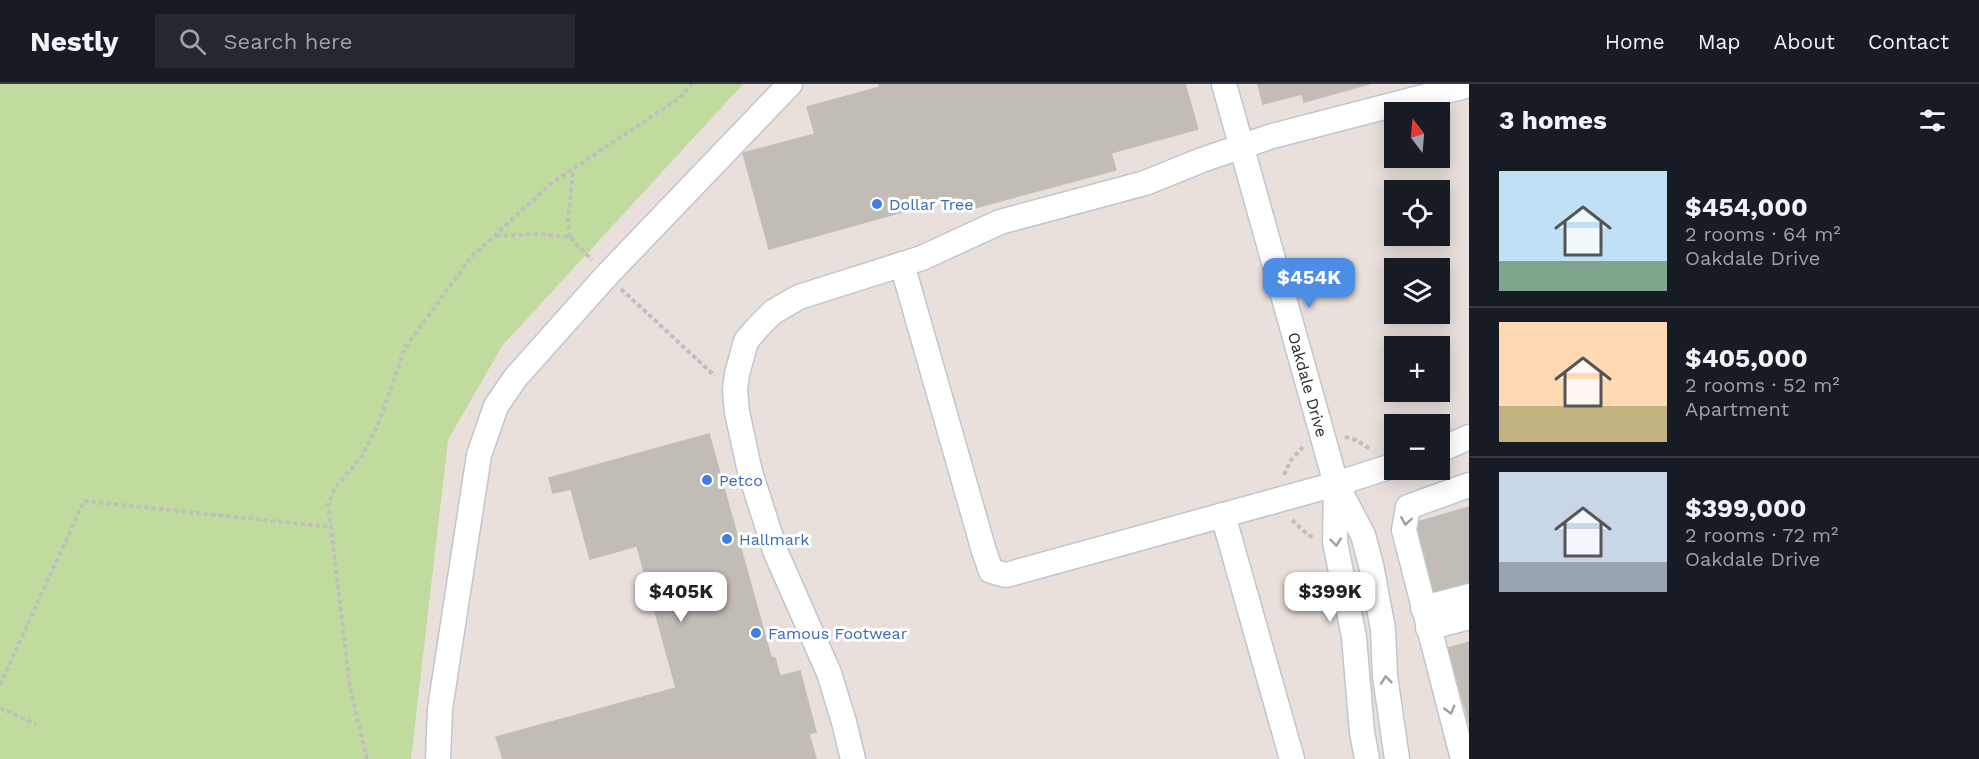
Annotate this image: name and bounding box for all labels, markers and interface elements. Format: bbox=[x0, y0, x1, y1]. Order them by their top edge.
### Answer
search box bbox=[155, 14, 575, 68]
text: Nestly bbox=[30, 25, 119, 58]
icon: search bbox=[176, 25, 209, 58]
text: Search here bbox=[224, 29, 352, 54]
text: Home bbox=[1605, 29, 1665, 54]
text: Map bbox=[1698, 29, 1741, 54]
text: About bbox=[1774, 29, 1835, 54]
text: Contact bbox=[1868, 29, 1949, 54]
north arrow bbox=[1384, 102, 1450, 168]
map controls bbox=[1384, 102, 1450, 480]
icon: filters bbox=[1916, 104, 1949, 137]
text: 3 homes bbox=[1499, 105, 1607, 135]
button: locate bbox=[1384, 180, 1450, 246]
text: $454,000 bbox=[1685, 192, 1808, 222]
place label: Dollar Tree bbox=[889, 195, 973, 214]
icon: home bbox=[1547, 195, 1619, 267]
marker: Dollar Tree bbox=[870, 197, 884, 211]
text: 2 rooms · 64 m² bbox=[1685, 222, 1841, 246]
text: Oakdale Drive bbox=[1685, 246, 1820, 270]
pin: $454K bbox=[1267, 258, 1351, 309]
button: layers bbox=[1384, 258, 1450, 324]
text: $454K bbox=[1277, 265, 1341, 289]
street label: Oakdale Drive bbox=[1284, 330, 1331, 439]
button: + bbox=[1384, 336, 1450, 402]
text: $405,000 bbox=[1685, 343, 1808, 373]
icon: home bbox=[1547, 346, 1619, 418]
text: 2 rooms · 52 m² bbox=[1685, 373, 1840, 397]
text: Apartment bbox=[1685, 397, 1789, 421]
button: − bbox=[1384, 414, 1450, 480]
place label: Petco bbox=[719, 471, 763, 490]
marker: Petco bbox=[700, 473, 714, 487]
text: $399,000 bbox=[1685, 493, 1807, 523]
icon: home bbox=[1547, 496, 1619, 568]
one-way arrow bbox=[1400, 516, 1412, 526]
text: 2 rooms · 72 m² bbox=[1685, 523, 1838, 547]
place label: Hallmark bbox=[739, 530, 809, 549]
marker: Hallmark bbox=[720, 532, 734, 546]
one-way arrow bbox=[1329, 538, 1342, 547]
text: Oakdale Drive bbox=[1685, 547, 1820, 571]
pin: $405K bbox=[639, 572, 723, 623]
pin: $399K bbox=[1288, 572, 1372, 623]
text: $405K bbox=[649, 579, 713, 603]
text: $399K bbox=[1298, 579, 1362, 603]
place label: Famous Footwear bbox=[768, 624, 908, 643]
marker: Famous Footwear bbox=[749, 626, 763, 640]
one-way arrow bbox=[1380, 676, 1393, 685]
one-way arrow bbox=[1443, 704, 1455, 715]

